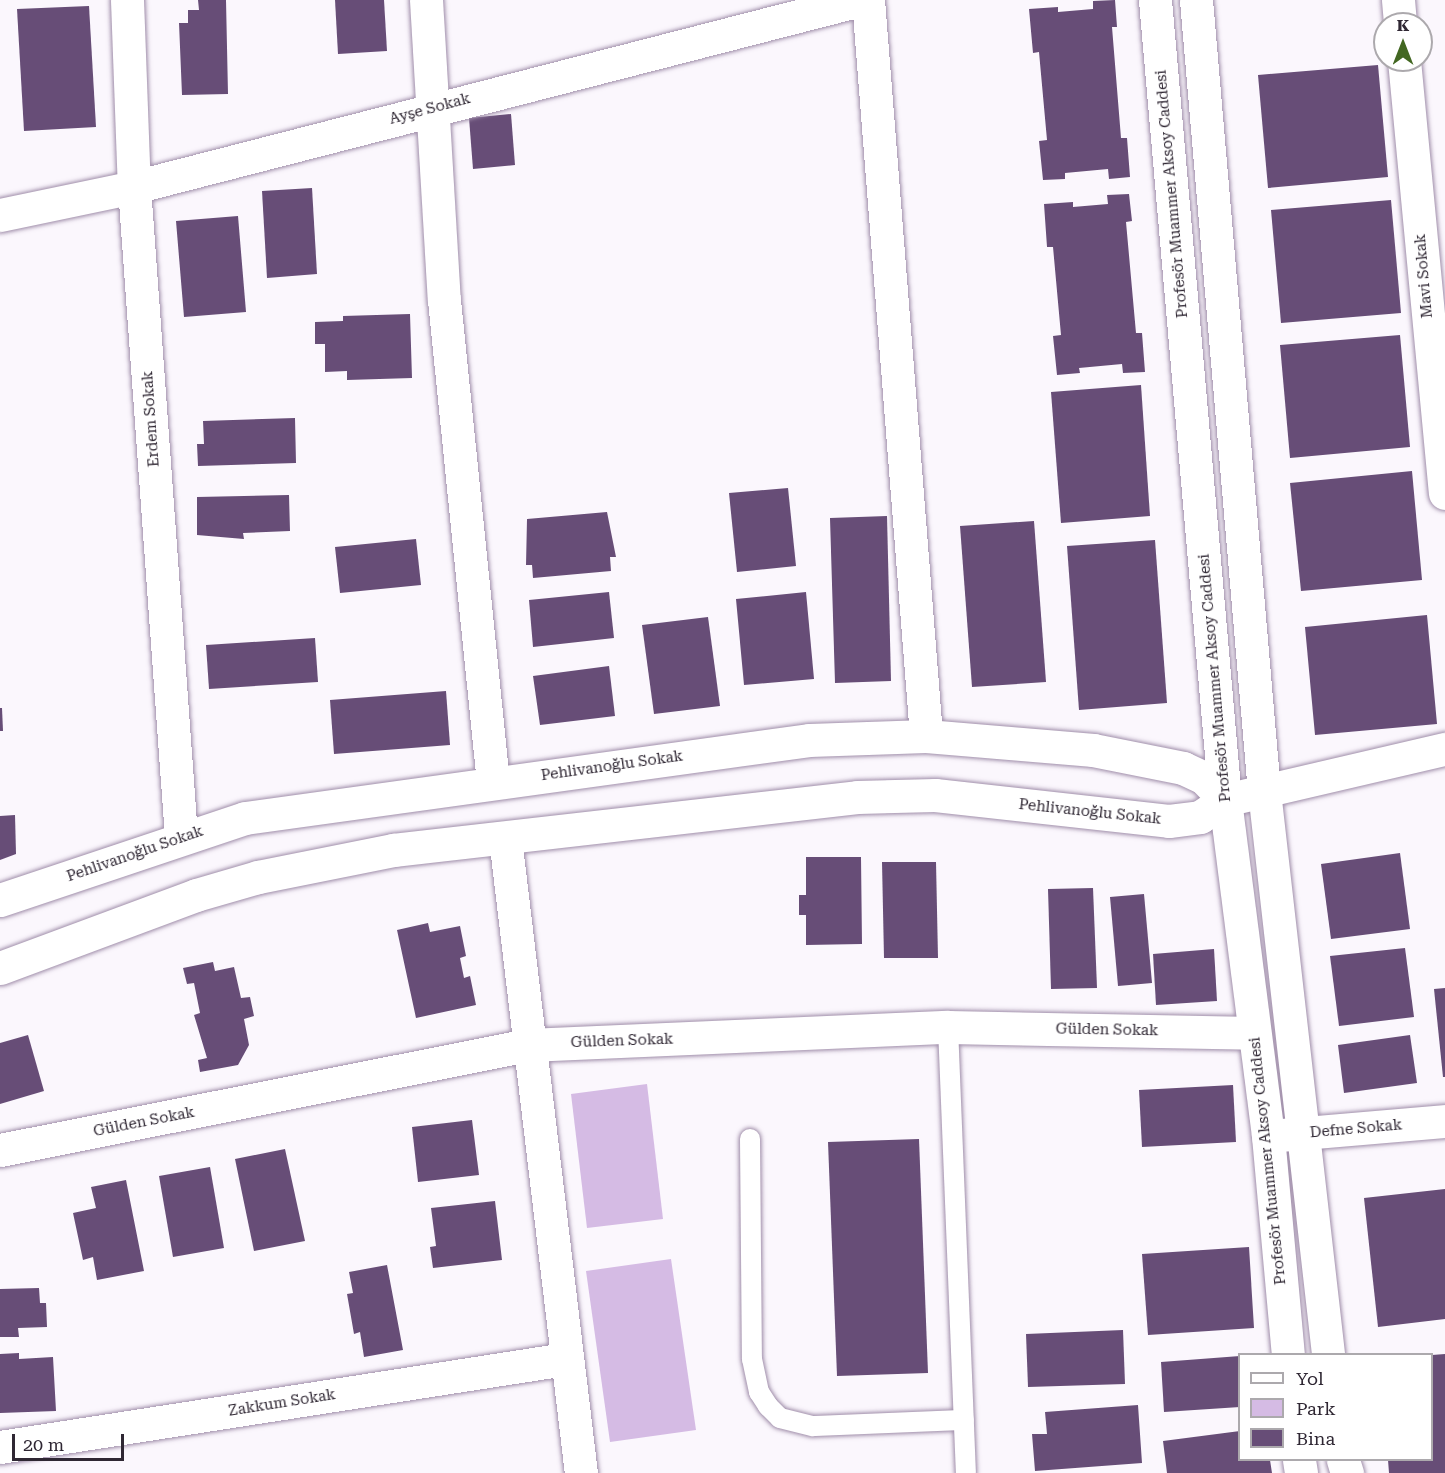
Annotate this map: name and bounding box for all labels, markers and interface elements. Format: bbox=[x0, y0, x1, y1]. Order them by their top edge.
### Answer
north arrow bbox=[1373, 12, 1433, 72]
text: K bbox=[1397, 16, 1409, 35]
street label: Profesör Muammer Aksoy Caddesi bbox=[1152, 69, 1192, 319]
street label: Ayşe Sokak bbox=[387, 90, 473, 128]
street label: Mavi Sokak bbox=[1411, 233, 1437, 319]
street label: Erdem Sokak bbox=[139, 370, 163, 468]
street label: Profesör Muammer Aksoy Caddesi bbox=[1195, 553, 1235, 803]
street label: Pehlivanoğlu Sokak bbox=[540, 747, 684, 785]
street label: Pehlivanoğlu Sokak bbox=[1018, 796, 1162, 828]
street label: Pehlivanoğlu Sokak bbox=[64, 822, 206, 886]
street label: Gülden Sokak bbox=[1055, 1020, 1159, 1040]
street label: Gülden Sokak bbox=[570, 1030, 674, 1052]
street label: Profesör Muammer Aksoy Caddesi bbox=[1246, 1036, 1290, 1286]
street label: Gülden Sokak bbox=[92, 1103, 196, 1141]
street label: Defne Sokak bbox=[1309, 1116, 1403, 1142]
legend bbox=[1238, 1353, 1433, 1461]
text: Yol bbox=[1296, 1368, 1324, 1389]
street label: Zakkum Sokak bbox=[227, 1386, 337, 1420]
text: Park bbox=[1296, 1398, 1336, 1419]
scale bar bbox=[15, 1422, 128, 1460]
text: Bina bbox=[1296, 1428, 1335, 1449]
text: 20 m bbox=[23, 1434, 64, 1455]

